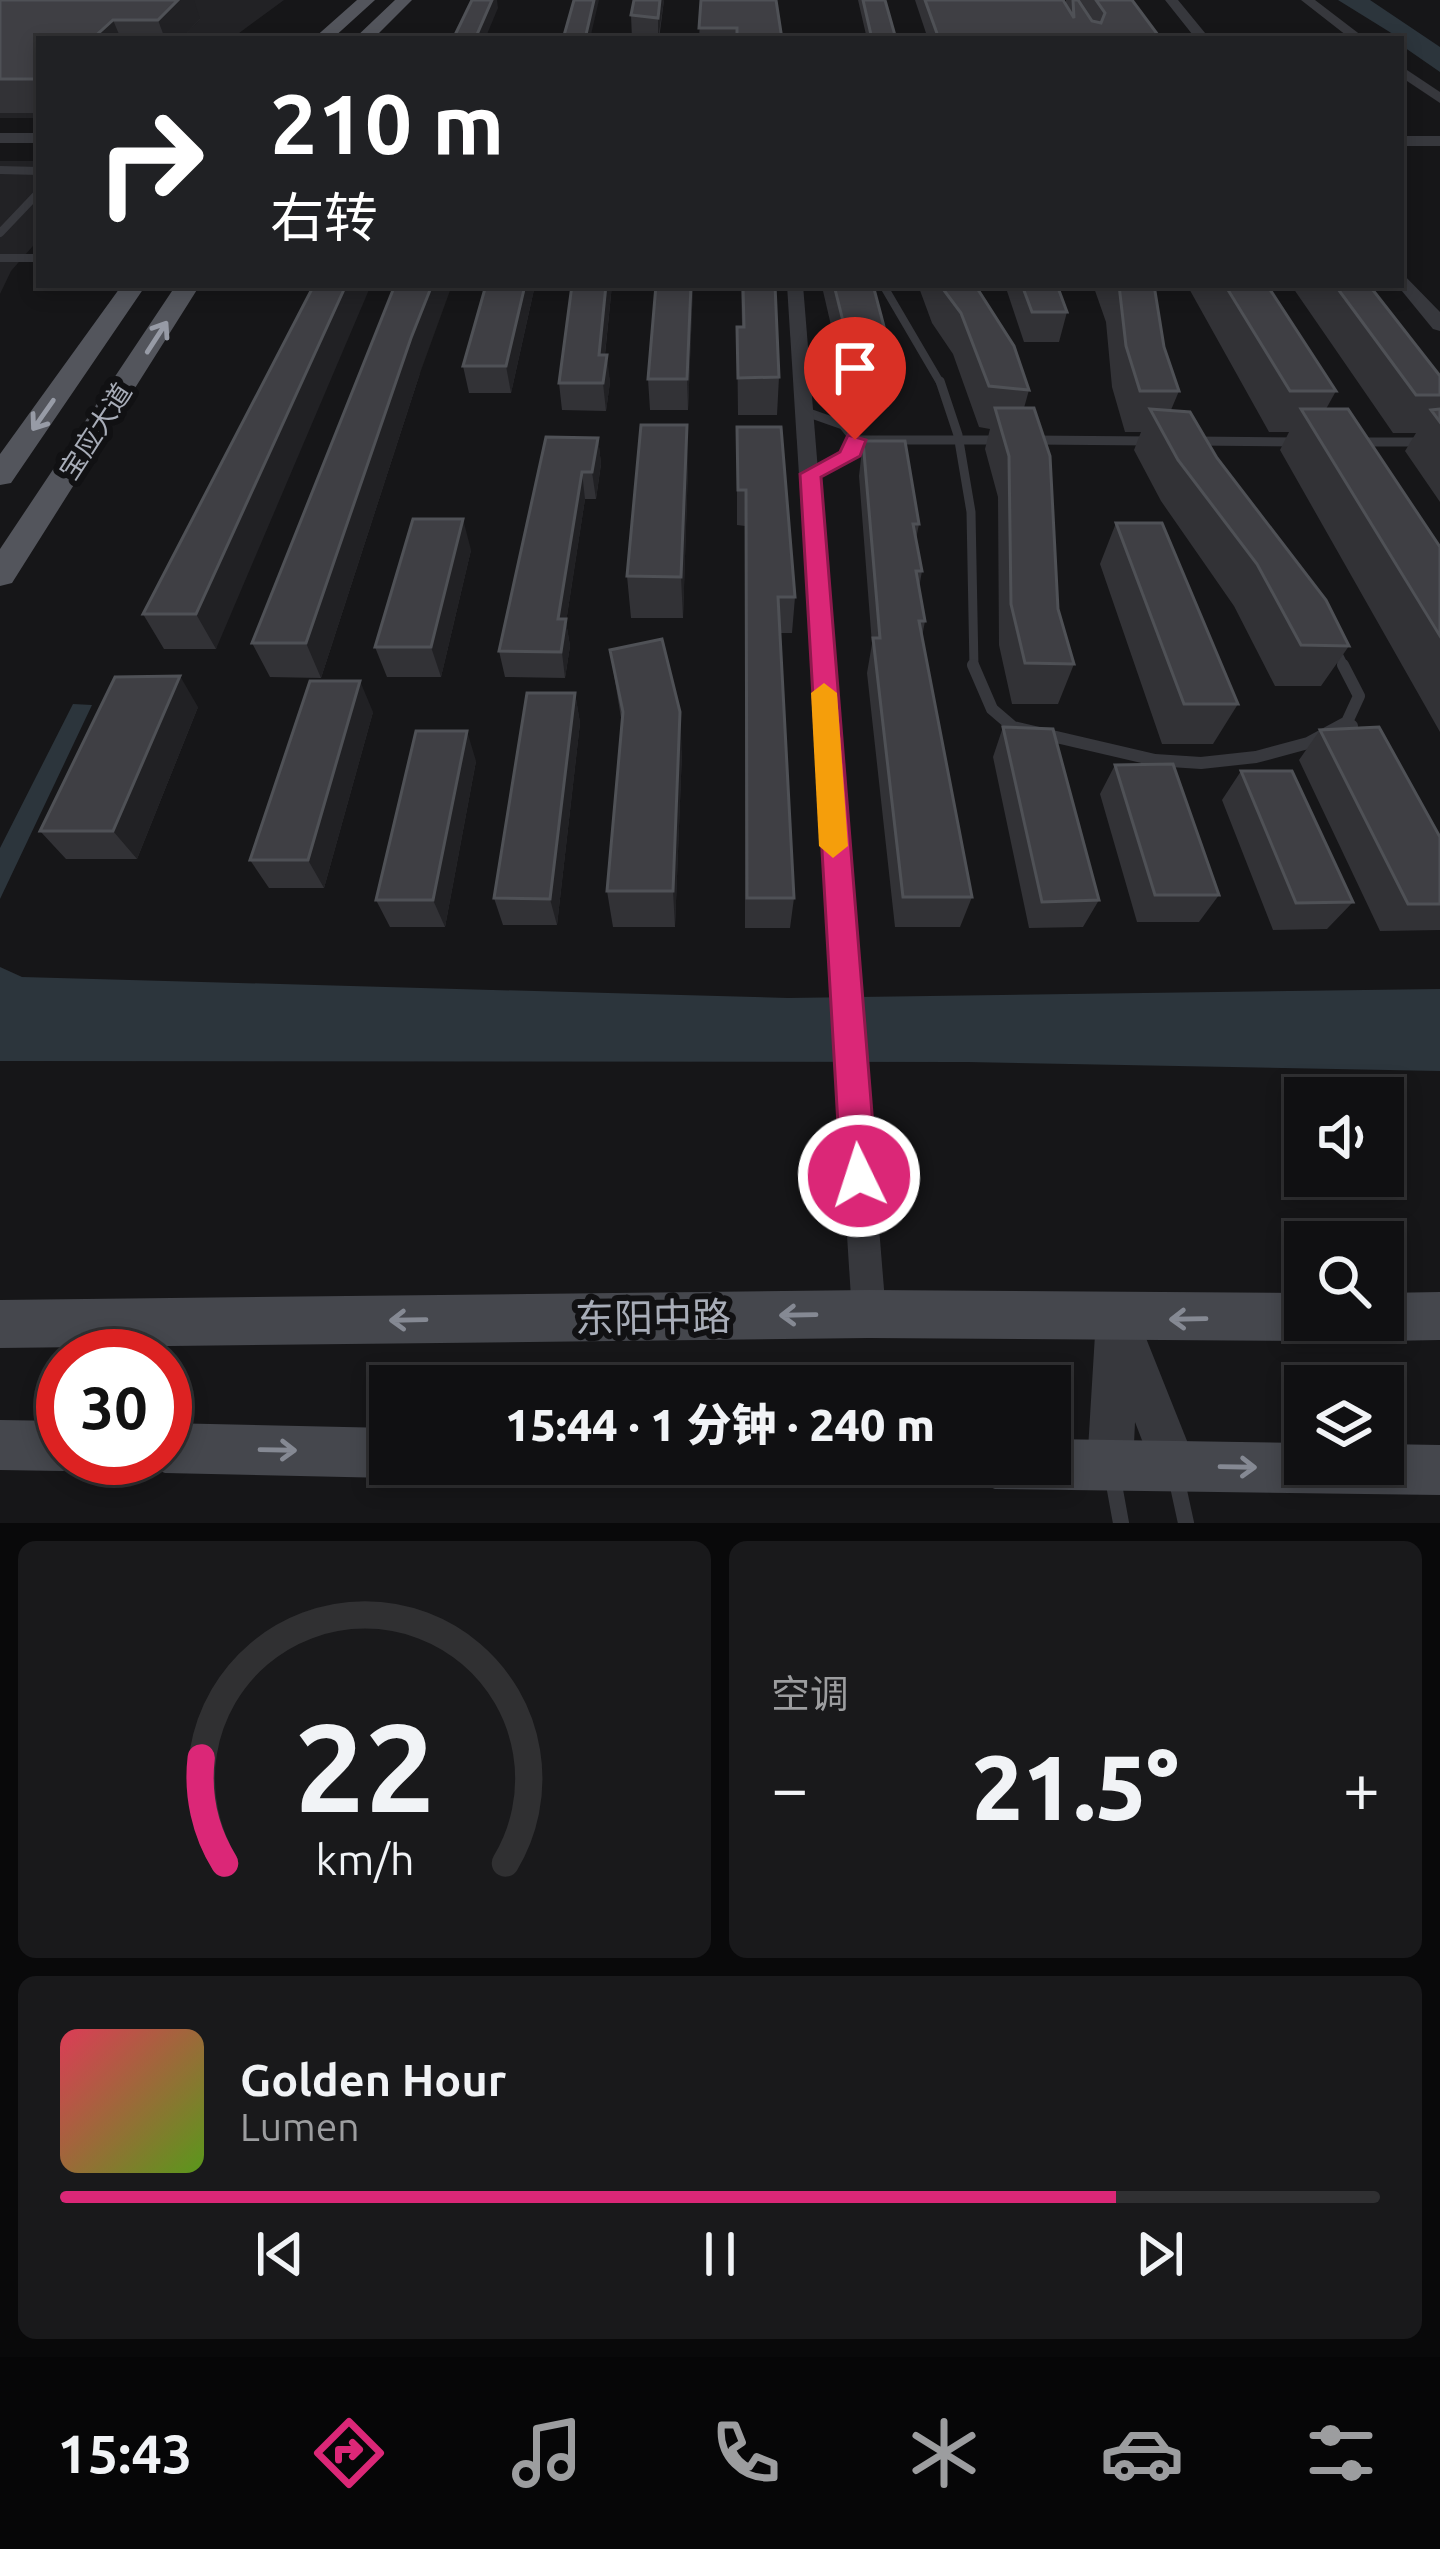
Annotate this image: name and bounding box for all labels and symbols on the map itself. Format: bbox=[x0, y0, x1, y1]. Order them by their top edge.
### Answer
pin bbox=[804, 317, 906, 440]
one-way arrow bbox=[144, 321, 169, 355]
street label: 宝应大道 bbox=[53, 378, 137, 484]
one-way arrow bbox=[31, 397, 56, 431]
position arrow bbox=[796, 1113, 922, 1239]
street label: 东阳中路 bbox=[575, 1294, 731, 1340]
one-way arrow bbox=[779, 1304, 818, 1326]
one-way arrow bbox=[1169, 1307, 1208, 1330]
one-way arrow bbox=[389, 1308, 428, 1331]
speed limit sign: 30 bbox=[36, 1329, 192, 1485]
one-way arrow bbox=[257, 1439, 296, 1462]
one-way arrow bbox=[1218, 1456, 1257, 1479]

